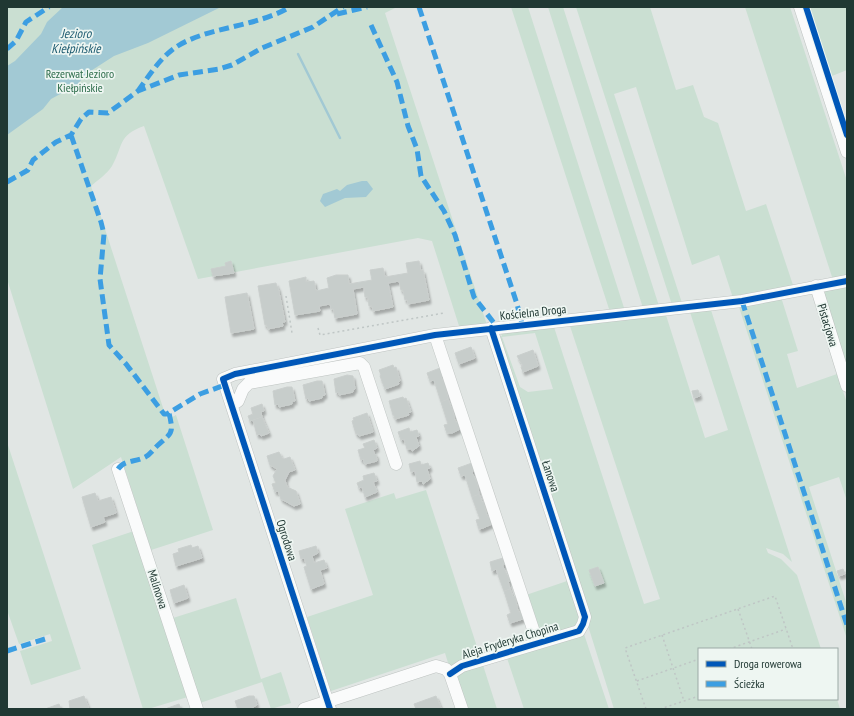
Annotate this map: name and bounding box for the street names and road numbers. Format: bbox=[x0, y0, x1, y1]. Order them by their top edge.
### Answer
street label: Kościelna Droga bbox=[499, 301, 567, 323]
street label: Pistacjowa bbox=[814, 302, 842, 348]
street label: Łanowa bbox=[539, 459, 563, 494]
street label: Ogrodowa bbox=[273, 518, 301, 563]
street label: Malinowa bbox=[145, 568, 171, 611]
street label: Aleja Fryderyka Chopina bbox=[460, 618, 560, 662]

